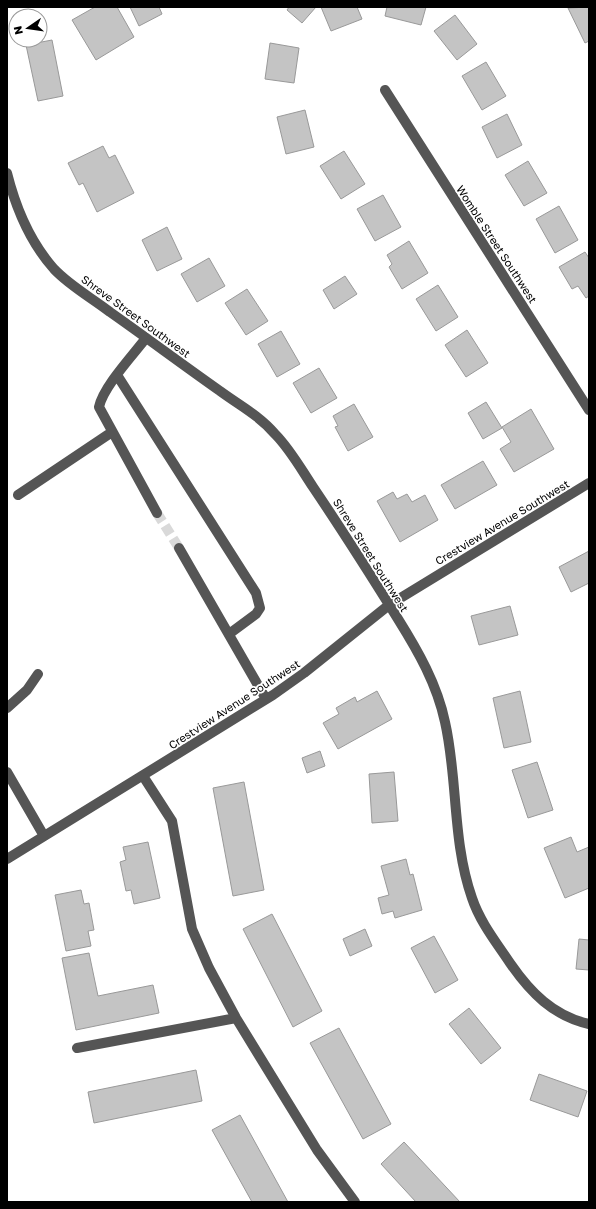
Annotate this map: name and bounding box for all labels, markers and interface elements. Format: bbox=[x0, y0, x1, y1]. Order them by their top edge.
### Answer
north arrow bbox=[8, 8, 48, 48]
text: N bbox=[10, 25, 25, 36]
street label: Womble Street Southwest bbox=[454, 183, 540, 305]
street label: Shreve Street Southwest bbox=[79, 272, 193, 360]
street label: Crestview Avenue Southwest bbox=[433, 477, 571, 567]
street label: Shreve Street Southwest bbox=[331, 496, 411, 614]
street label: Crestview Avenue Southwest bbox=[166, 657, 302, 751]

